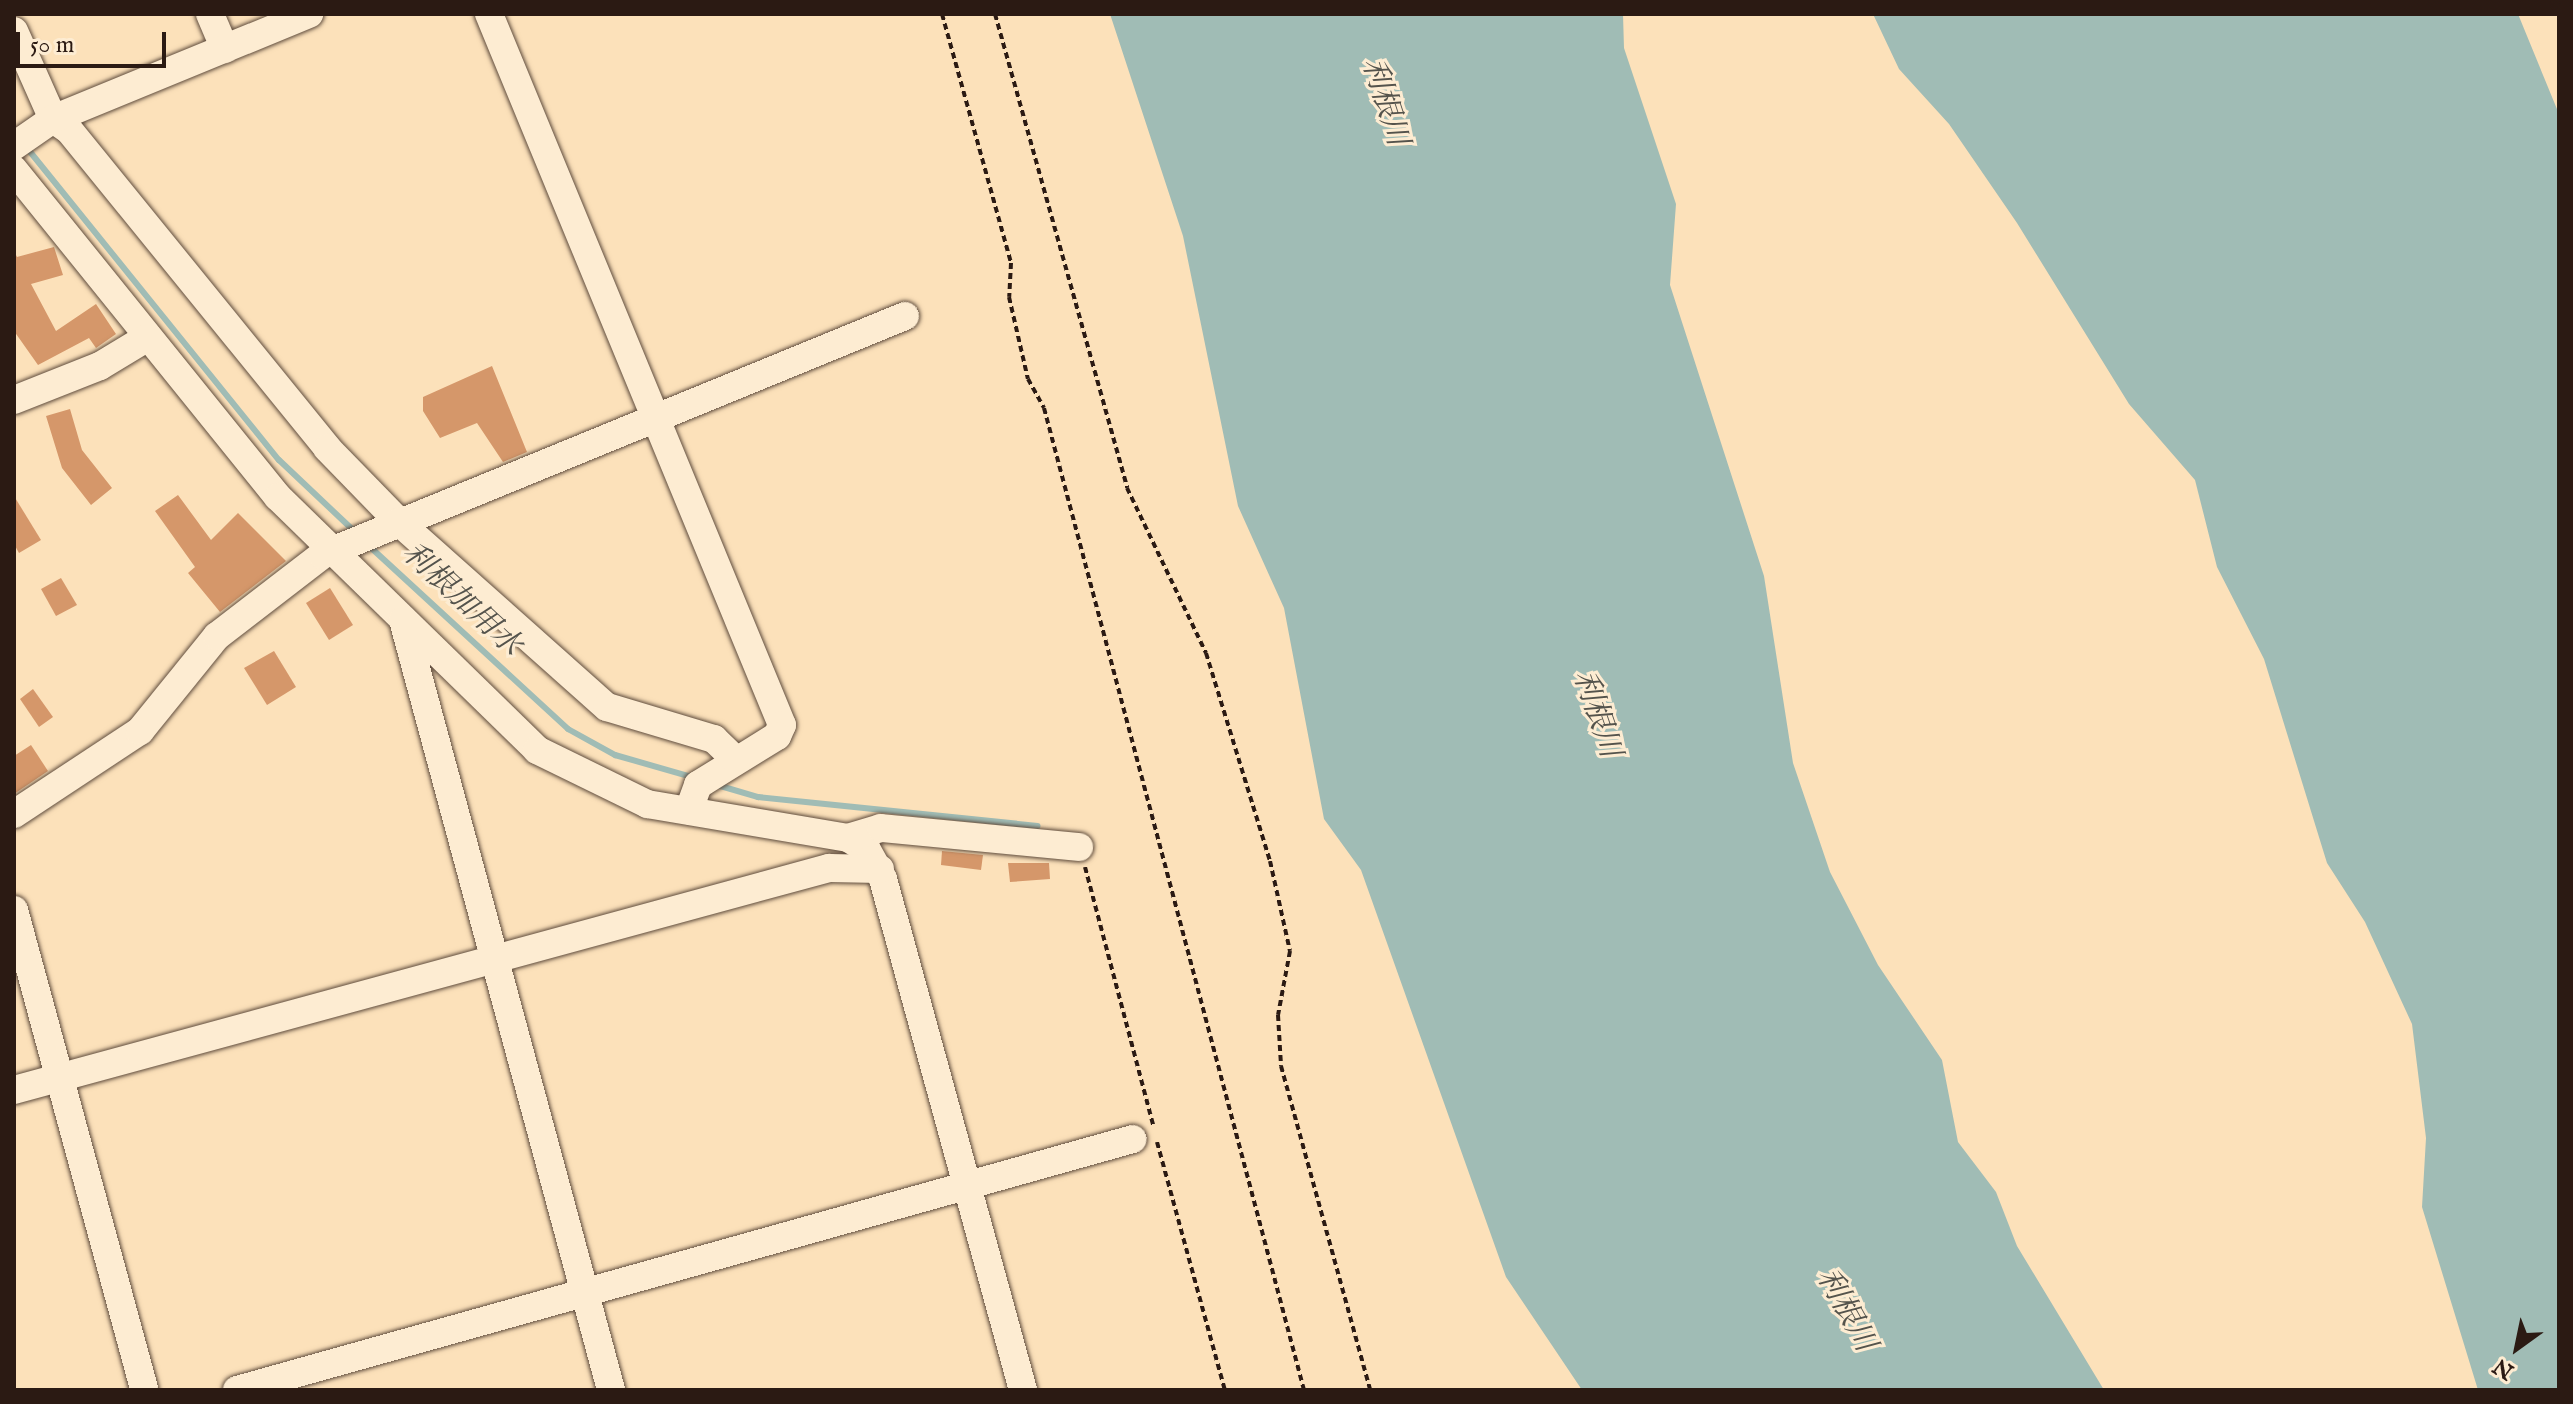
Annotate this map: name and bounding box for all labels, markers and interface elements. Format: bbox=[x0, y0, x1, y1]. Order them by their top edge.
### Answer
scale bar bbox=[20, 16, 170, 66]
text: 50 m bbox=[30, 30, 74, 61]
water label: 利根川 bbox=[1353, 54, 1415, 150]
water label: 利根加用水 bbox=[394, 536, 528, 664]
water label: 利根川 bbox=[1564, 666, 1628, 762]
water label: 利根川 bbox=[1807, 1262, 1883, 1358]
north arrow bbox=[2477, 1308, 2557, 1388]
text: N bbox=[2488, 1351, 2520, 1385]

